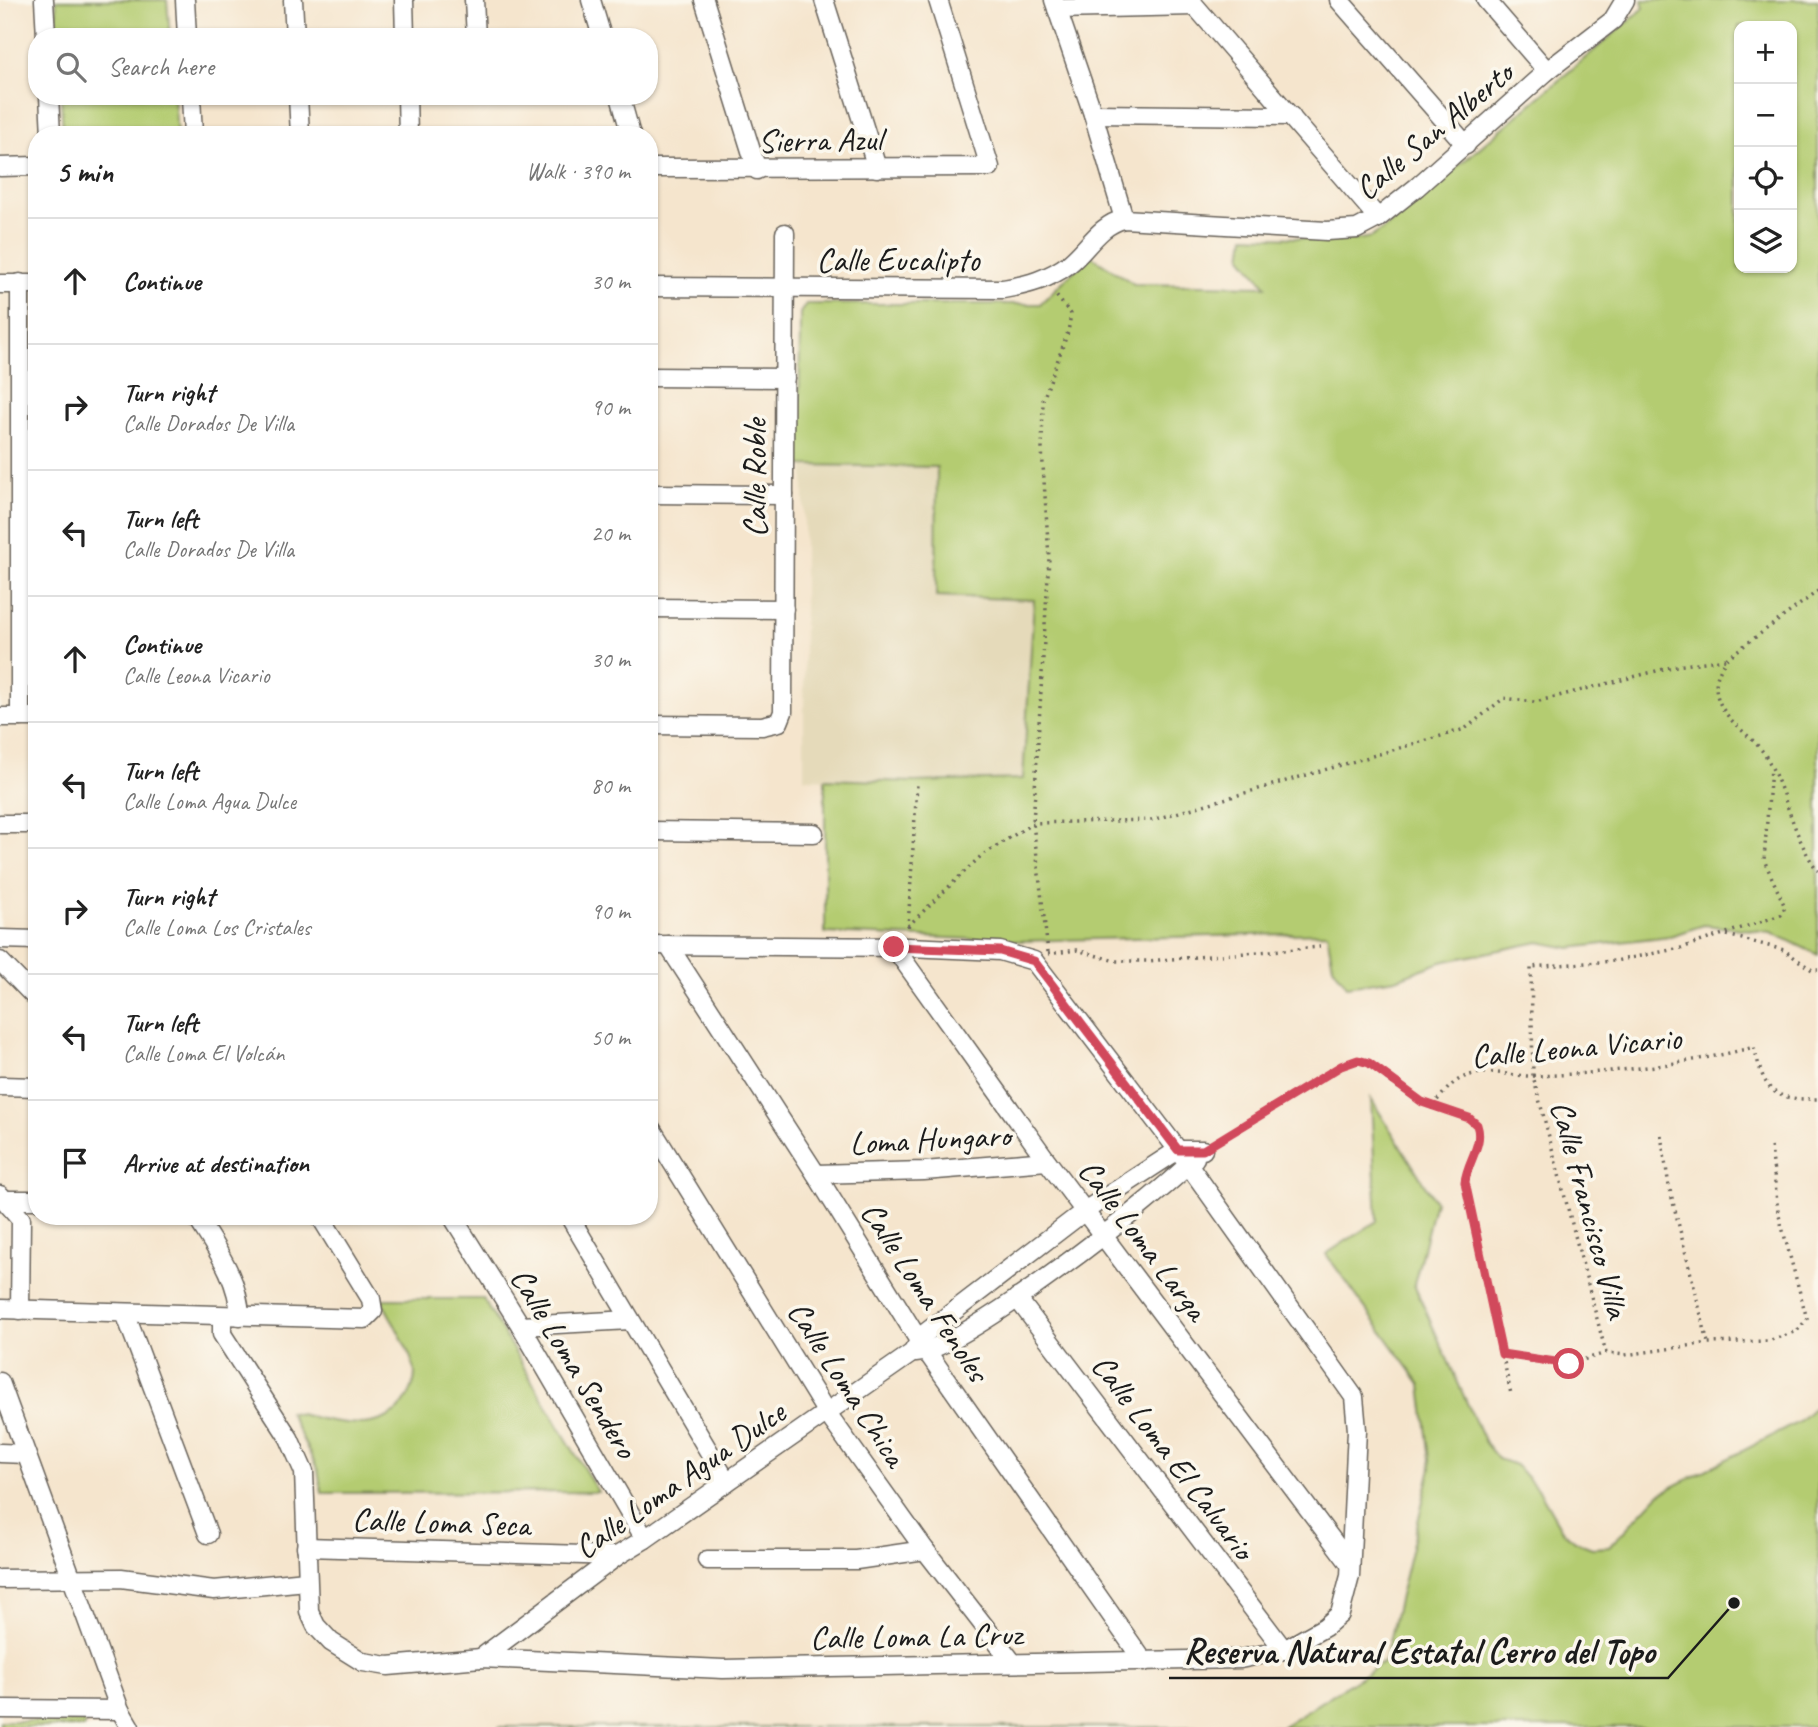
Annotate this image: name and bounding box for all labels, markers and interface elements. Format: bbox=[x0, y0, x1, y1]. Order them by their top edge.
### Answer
map controls bbox=[1734, 21, 1797, 273]
button: + bbox=[1734, 21, 1797, 84]
search box bbox=[28, 28, 658, 105]
icon: search bbox=[52, 48, 90, 86]
text: Search here bbox=[108, 50, 214, 83]
street label: Calle San Alberto bbox=[1346, 50, 1524, 209]
button: − bbox=[1734, 84, 1797, 147]
street label: Sierra Azul bbox=[758, 118, 888, 162]
button: locate bbox=[1734, 147, 1797, 210]
text: 5 min bbox=[56, 153, 113, 191]
text: Walk · 390 m bbox=[526, 157, 630, 186]
button: layers bbox=[1734, 210, 1797, 273]
street label: Calle Eucalipto bbox=[816, 239, 981, 281]
icon: ahead bbox=[56, 262, 94, 300]
text: Continue bbox=[123, 265, 201, 298]
text: 30 m bbox=[591, 267, 630, 296]
text: Turn right bbox=[123, 376, 214, 409]
icon: right bbox=[56, 388, 94, 426]
text: 90 m bbox=[591, 393, 630, 422]
text: Calle Dorados De Villa bbox=[123, 409, 294, 438]
street label: Calle Roble bbox=[734, 416, 776, 537]
text: Turn left bbox=[123, 502, 198, 535]
icon: left bbox=[56, 514, 94, 552]
text: 20 m bbox=[591, 519, 630, 548]
text: Calle Dorados De Villa bbox=[123, 535, 294, 564]
text: Continue bbox=[123, 628, 201, 661]
icon: ahead bbox=[56, 640, 94, 678]
text: 30 m bbox=[591, 645, 630, 674]
text: Calle Leona Vicario bbox=[123, 661, 270, 690]
text: Turn left bbox=[123, 754, 198, 787]
icon: left bbox=[56, 766, 94, 804]
text: 80 m bbox=[591, 771, 630, 800]
text: Calle Loma Agua Dulce bbox=[123, 787, 296, 816]
text: Turn right bbox=[123, 880, 214, 913]
icon: right bbox=[56, 892, 94, 930]
text: 90 m bbox=[591, 897, 630, 926]
text: Calle Loma Los Cristales bbox=[123, 913, 311, 942]
route end bbox=[878, 931, 909, 962]
text: Turn left bbox=[123, 1006, 198, 1039]
street label: Calle Leona Vicario bbox=[1469, 1017, 1684, 1077]
icon: left bbox=[56, 1018, 94, 1056]
text: 50 m bbox=[591, 1023, 630, 1052]
text: Calle Loma El Volcán bbox=[123, 1039, 284, 1068]
street label: Calle Francisco Villa bbox=[1541, 1096, 1640, 1325]
street label: Loma Hungaro bbox=[849, 1114, 1015, 1164]
icon: arrive bbox=[56, 1144, 94, 1182]
text: Arrive at destination bbox=[123, 1147, 309, 1180]
street label: Calle Loma Larga bbox=[1069, 1151, 1219, 1330]
street label: Calle Loma Fenoles bbox=[851, 1194, 1000, 1392]
street label: Calle Loma Sendero bbox=[501, 1260, 649, 1467]
street label: Calle Loma Chica bbox=[778, 1293, 918, 1476]
street label: Calle Loma El Calvario bbox=[1082, 1346, 1266, 1570]
route start bbox=[1553, 1348, 1584, 1379]
street label: Calle Loma Agua Dulce bbox=[566, 1390, 795, 1568]
street label: Calle Loma Seca bbox=[351, 1498, 533, 1546]
street label: Calle Loma La Cruz bbox=[810, 1613, 1025, 1659]
callout: Reserva Natural Estatal Cerro del Topo bbox=[1169, 1622, 1668, 1678]
text: Reserva Natural Estatal Cerro del Topo bbox=[1183, 1629, 1657, 1674]

